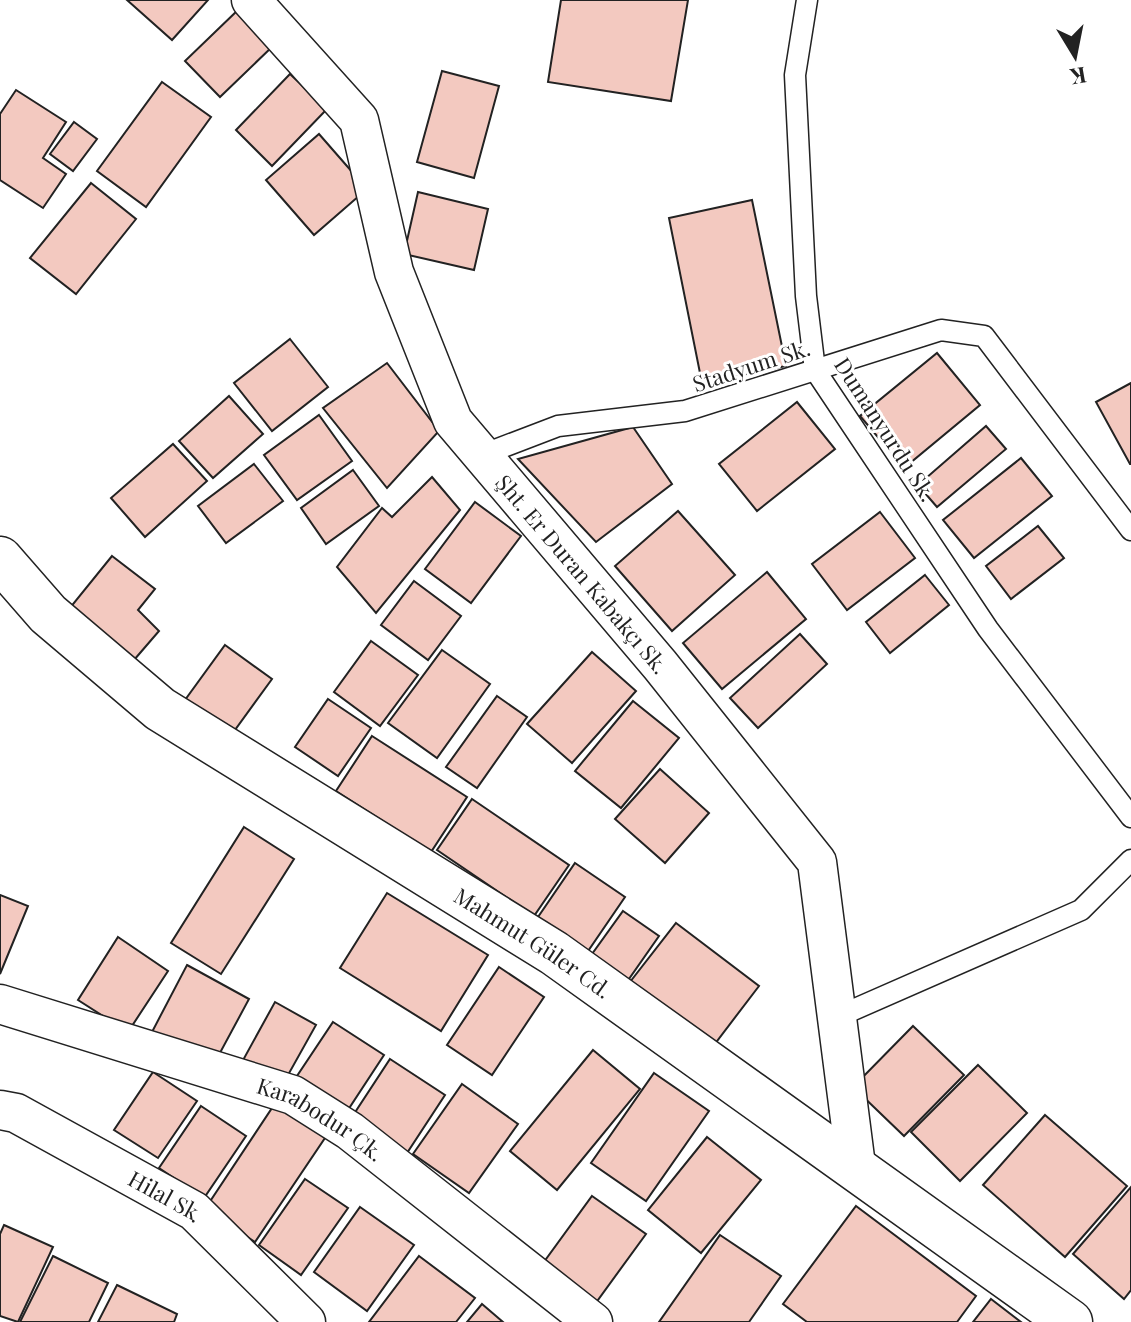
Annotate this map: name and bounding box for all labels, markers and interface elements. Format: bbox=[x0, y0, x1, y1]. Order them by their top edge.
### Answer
north arrow bbox=[1035, 16, 1115, 96]
text: K bbox=[1068, 61, 1089, 93]
street label: Stadyum Sk. bbox=[688, 332, 814, 398]
street label: Dumanyurdu Sk. bbox=[828, 351, 944, 507]
street label: Şht. Er Duran Kabakçı Sk. bbox=[490, 468, 676, 679]
street label: Mahmut Güler Cd. bbox=[449, 880, 618, 1005]
street label: Karabodur Çk. bbox=[253, 1070, 390, 1167]
street label: Hilal Sk. bbox=[123, 1163, 211, 1228]

